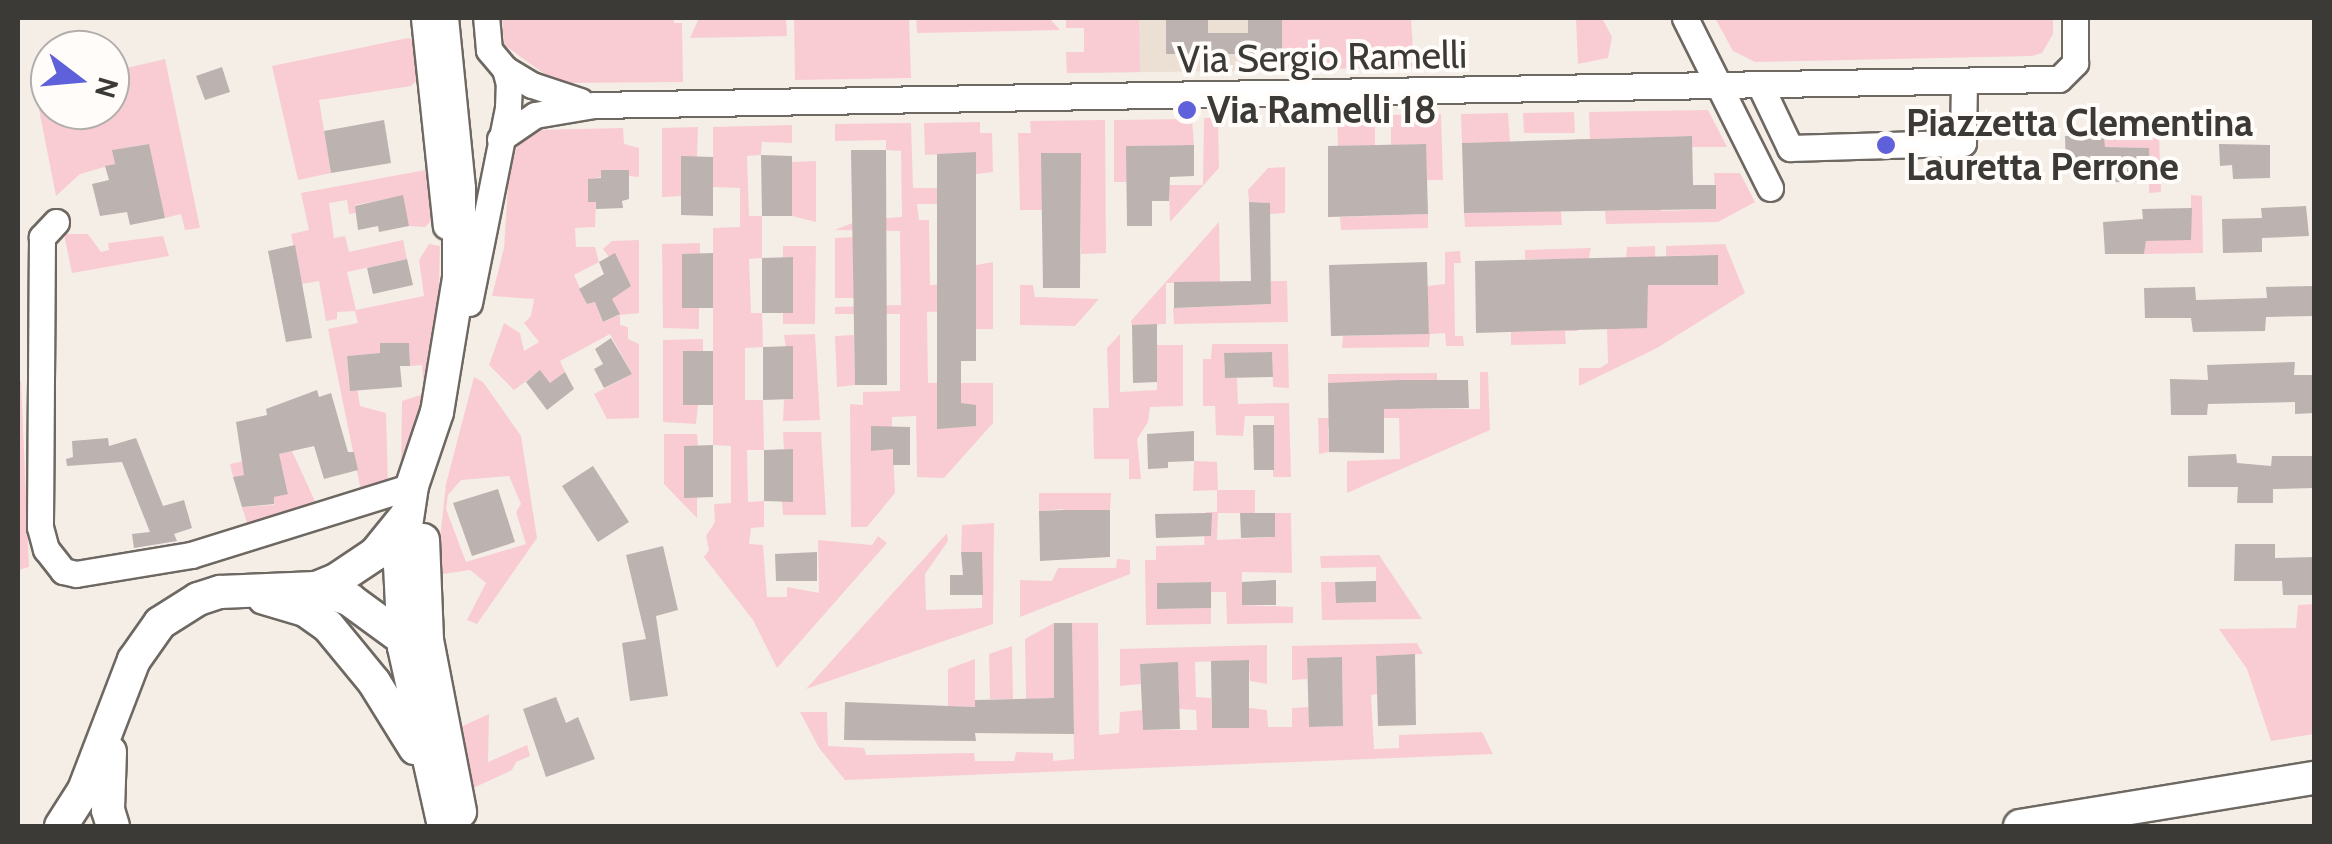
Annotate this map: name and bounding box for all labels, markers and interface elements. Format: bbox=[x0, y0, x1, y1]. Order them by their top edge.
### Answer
north arrow bbox=[30, 30, 130, 130]
street label: Via Sergio Ramelli bbox=[1177, 32, 1467, 82]
text: N bbox=[88, 74, 126, 102]
place label: Via Ramelli 18 bbox=[1207, 87, 1437, 133]
marker: Via Ramelli 18 bbox=[1176, 99, 1198, 121]
place label: Piazzetta Clementina Lauretta Perrone bbox=[1906, 100, 2253, 190]
marker: Piazzetta Clementina Lauretta Perrone bbox=[1875, 134, 1897, 156]

